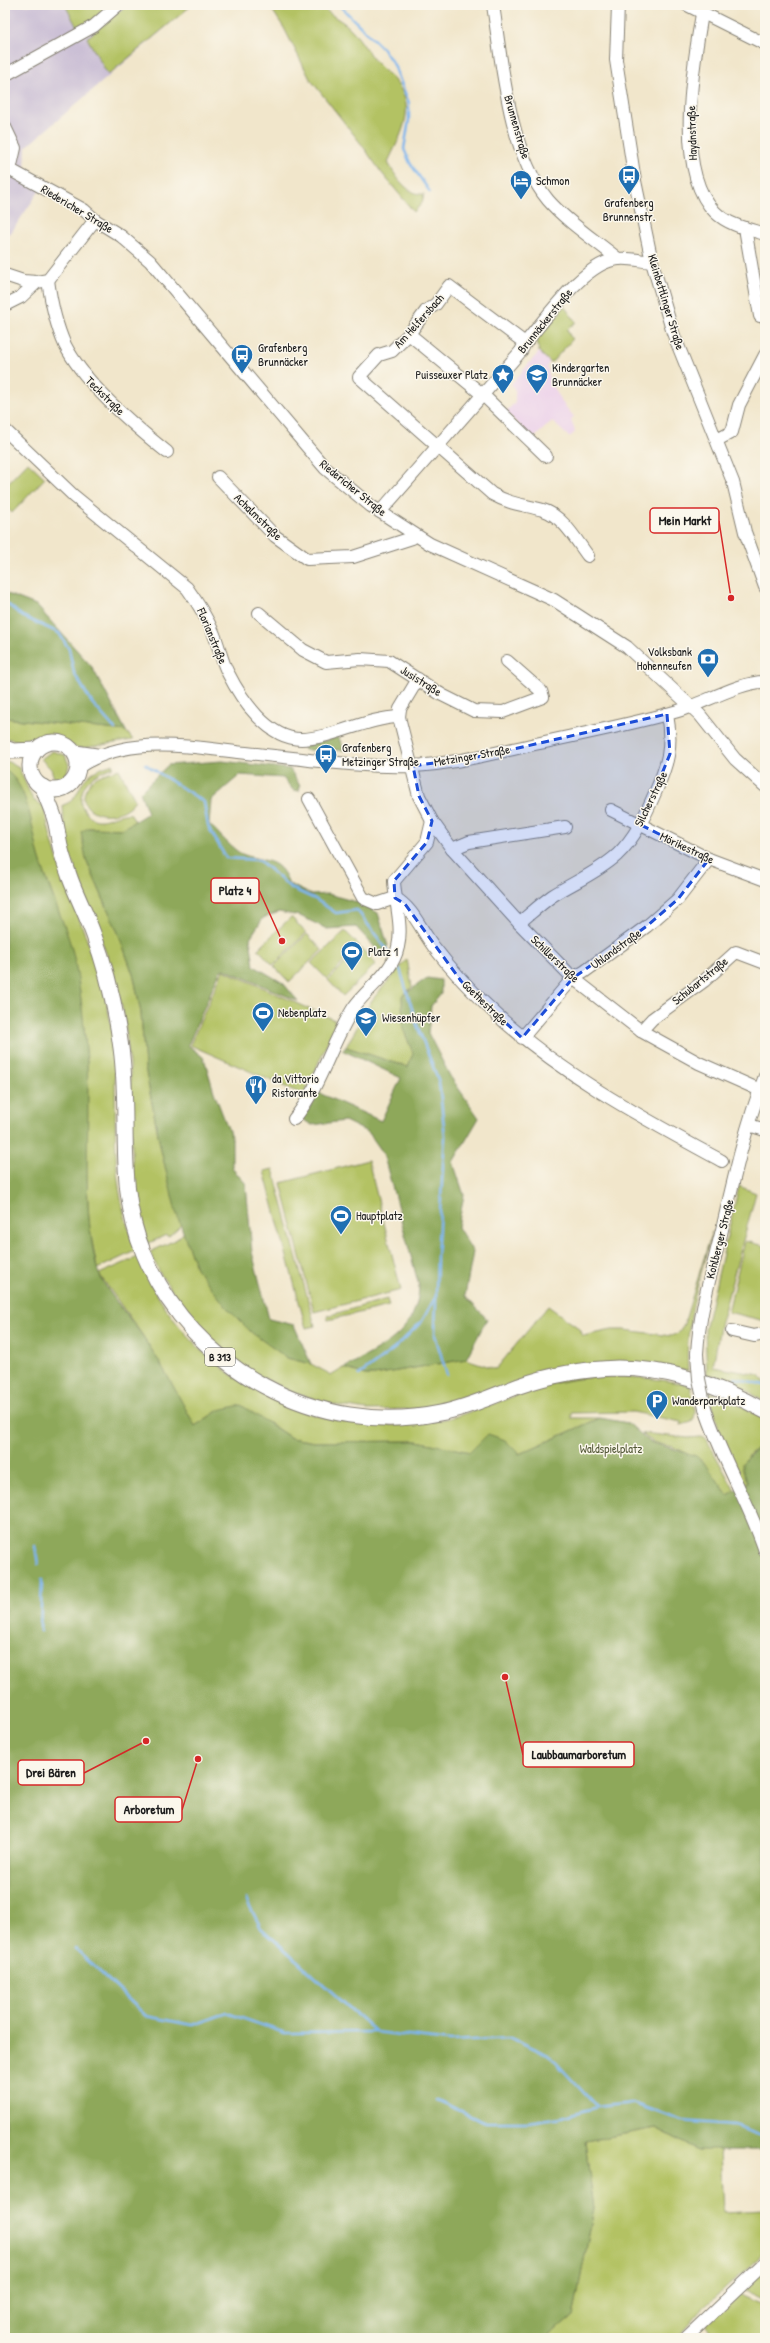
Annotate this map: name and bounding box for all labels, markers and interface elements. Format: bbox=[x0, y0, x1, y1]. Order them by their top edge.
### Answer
street label: Brunnenstraße bbox=[500, 93, 535, 161]
street label: Haydnstraße bbox=[682, 105, 701, 161]
bus stop icon: Grafenberg Brunnenstr. bbox=[616, 163, 642, 196]
hotel icon: Schmon bbox=[508, 168, 534, 201]
place label: Schmon bbox=[536, 172, 570, 189]
street label: Riedericher Straße bbox=[38, 180, 117, 237]
place label: Grafenberg Brunnenstr. bbox=[603, 194, 655, 225]
street label: Kleinbettlinger Straße bbox=[644, 252, 689, 352]
street label: Brunnäckerstraße bbox=[513, 284, 576, 357]
street label: Am Helfersbach bbox=[390, 290, 448, 352]
place label: Grafenberg Brunnäcker bbox=[258, 339, 308, 370]
bus stop icon: Grafenberg Brunnäcker bbox=[229, 342, 255, 375]
place label: Kindergarten Brunnäcker bbox=[552, 359, 609, 390]
place icon: Puisseuxer Platz bbox=[490, 362, 516, 395]
school or university icon: Kindergarten Brunnäcker bbox=[524, 362, 550, 395]
place label: Puisseuxer Platz bbox=[415, 366, 488, 383]
street label: Teckstraße bbox=[82, 372, 129, 419]
street label: Riedericher Straße bbox=[316, 455, 391, 520]
street label: Achalmstraße bbox=[231, 489, 286, 544]
callout: Mein Markt bbox=[650, 508, 719, 533]
text: Mein Markt bbox=[659, 511, 712, 529]
street label: Florianstraße bbox=[193, 604, 232, 667]
place label: Volksbank Hohenneufen bbox=[637, 643, 692, 674]
bank icon: Volksbank Hohenneufen bbox=[695, 646, 721, 679]
street label: Jusistraße bbox=[397, 661, 445, 700]
place label: Grafenberg Metzinger Straße bbox=[342, 739, 419, 770]
street label: Metzinger Straße bbox=[433, 740, 511, 771]
bus stop icon: Grafenberg Metzinger Straße bbox=[313, 742, 339, 775]
street label: Silcherstraße bbox=[630, 768, 671, 829]
street label: Mörikestraße bbox=[657, 828, 717, 868]
callout: Platz 4 bbox=[211, 878, 259, 903]
text: Platz 4 bbox=[219, 881, 251, 899]
street label: Uhlandstraße bbox=[587, 924, 645, 973]
street label: Schillerstraße bbox=[527, 931, 584, 986]
sports icon: Platz 1 bbox=[339, 939, 365, 972]
place label: Platz 1 bbox=[368, 943, 398, 960]
street label: Schubartstraße bbox=[668, 953, 731, 1008]
street label: Goethestraße bbox=[458, 976, 512, 1029]
sports icon: Nebenplatz bbox=[250, 1000, 276, 1033]
place label: Nebenplatz bbox=[278, 1004, 327, 1021]
school or university icon: Wiesenhüpfer bbox=[353, 1005, 379, 1038]
place label: Wiesenhüpfer bbox=[382, 1009, 441, 1026]
place label: da Vittorio Ristorante bbox=[272, 1070, 319, 1101]
restaurant icon: da Vittorio Ristorante bbox=[243, 1073, 269, 1106]
street label: Kohlberger Straße bbox=[701, 1197, 738, 1280]
sports icon: Hauptplatz bbox=[328, 1203, 354, 1236]
place label: Hauptplatz bbox=[356, 1207, 403, 1224]
road number: B 313 bbox=[205, 1348, 235, 1366]
parking icon: Wanderparkplatz bbox=[644, 1388, 670, 1421]
place label: Wanderparkplatz bbox=[672, 1392, 745, 1409]
park label: Waldspielplatz bbox=[580, 1440, 642, 1457]
callout: Laubbaumarboretum bbox=[523, 1742, 634, 1767]
text: Laubbaumarboretum bbox=[532, 1745, 626, 1763]
callout: Drei Bären bbox=[18, 1760, 84, 1785]
text: Drei Bären bbox=[26, 1763, 76, 1781]
callout: Arboretum bbox=[115, 1797, 182, 1822]
text: Arboretum bbox=[124, 1800, 174, 1818]

